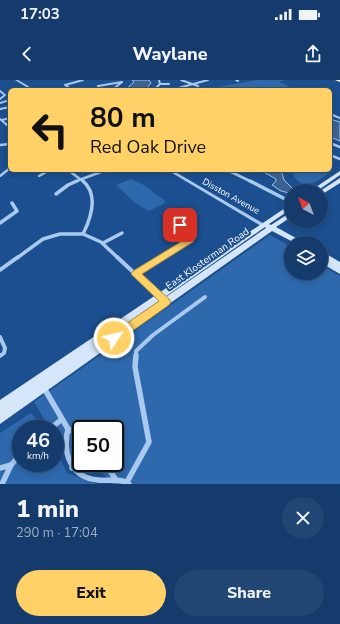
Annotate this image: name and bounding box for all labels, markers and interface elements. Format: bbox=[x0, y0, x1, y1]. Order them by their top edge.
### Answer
text: 17:03 bbox=[20, 4, 60, 24]
text: Waylane bbox=[132, 42, 208, 66]
icon: back bbox=[16, 43, 38, 65]
icon: share bbox=[302, 43, 324, 65]
text: 80 m bbox=[90, 99, 156, 137]
icon: left bbox=[24, 104, 76, 156]
text: Red Oak Drive bbox=[90, 135, 206, 159]
street label: Disston Avenue bbox=[200, 175, 262, 217]
north arrow bbox=[284, 184, 328, 228]
map controls bbox=[284, 184, 328, 280]
pin bbox=[163, 208, 197, 242]
icon: arrive bbox=[169, 214, 191, 236]
street label: East Klosterman Road bbox=[163, 225, 252, 293]
button: layers bbox=[284, 236, 328, 280]
position arrow bbox=[93, 317, 135, 359]
speed limit sign: 50 bbox=[72, 420, 124, 472]
text: 46 bbox=[26, 427, 50, 454]
text: km/h bbox=[27, 449, 49, 463]
text: 1 min bbox=[16, 493, 79, 525]
button: close bbox=[282, 497, 324, 539]
text: 290 m · 17:04 bbox=[16, 524, 98, 542]
button: Exit bbox=[16, 570, 166, 616]
button: Share bbox=[174, 570, 324, 616]

